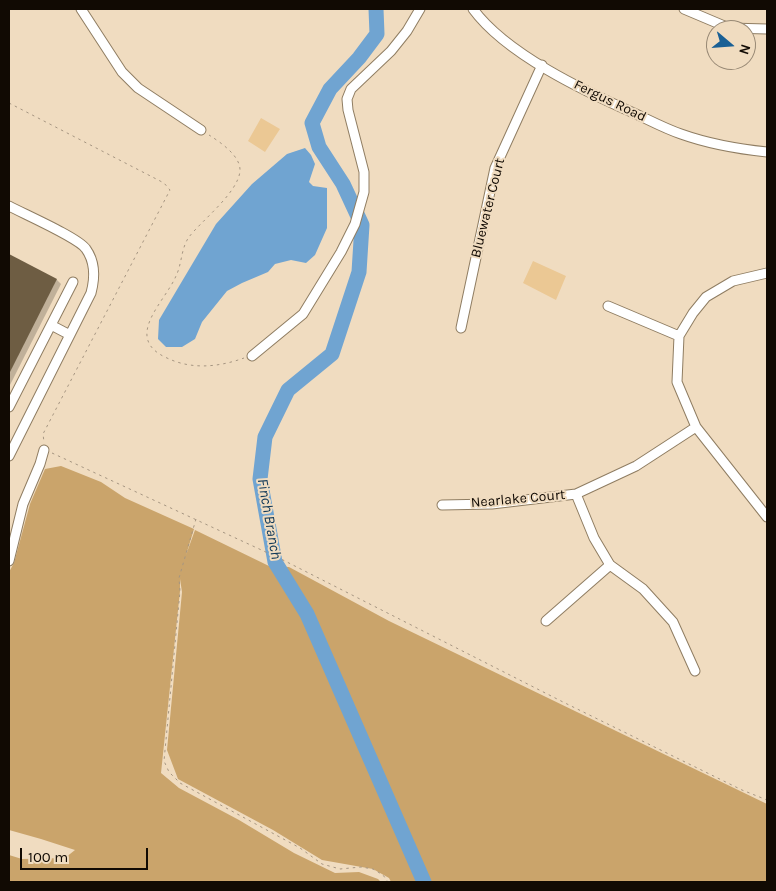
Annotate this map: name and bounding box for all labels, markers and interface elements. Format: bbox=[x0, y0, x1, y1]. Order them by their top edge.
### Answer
north arrow bbox=[706, 20, 756, 70]
text: N bbox=[735, 42, 754, 57]
street label: Fergus Road bbox=[571, 76, 649, 126]
street label: Bluewater Court bbox=[468, 156, 508, 260]
water label: Finch Branch bbox=[253, 477, 285, 561]
street label: Nearlake Court bbox=[470, 487, 566, 511]
scale bar bbox=[22, 838, 150, 870]
text: 100 m bbox=[28, 848, 68, 866]

